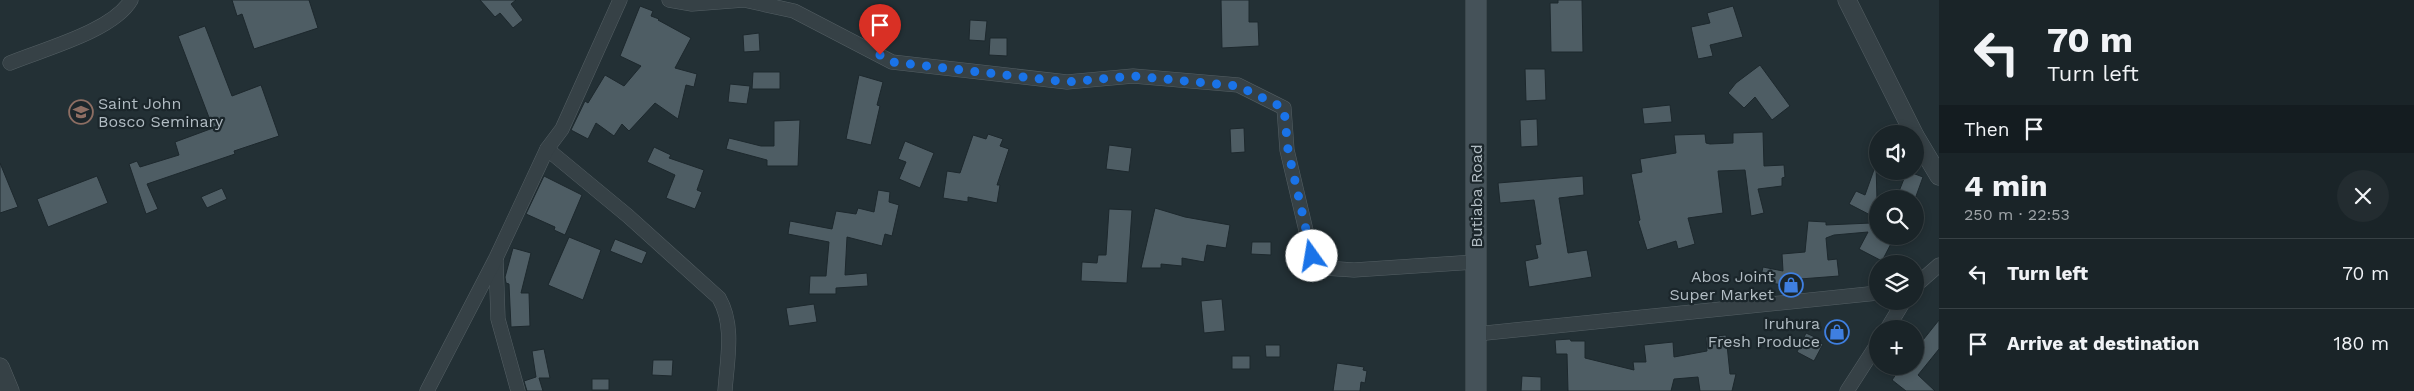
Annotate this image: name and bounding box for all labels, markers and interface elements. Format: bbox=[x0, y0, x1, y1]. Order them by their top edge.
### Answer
pin bbox=[859, 4, 901, 55]
icon: arrive bbox=[866, 11, 894, 39]
text: 70 m bbox=[2047, 19, 2133, 61]
icon: left bbox=[1964, 20, 2029, 85]
text: Turn left bbox=[2047, 61, 2139, 86]
place label: Saint John Bosco Seminary bbox=[98, 94, 224, 131]
school or university icon: Saint John Bosco Seminary bbox=[68, 99, 94, 125]
icon: arrive bbox=[2020, 115, 2048, 143]
text: Then bbox=[1964, 118, 2010, 141]
map controls bbox=[1869, 125, 1924, 375]
button: sound bbox=[1869, 125, 1924, 180]
street label: Butiaba Road bbox=[1467, 144, 1486, 248]
text: 4 min bbox=[1964, 168, 2048, 203]
button: close bbox=[2337, 170, 2389, 222]
button: search bbox=[1869, 190, 1924, 245]
text: 250 m · 22:53 bbox=[1964, 205, 2070, 224]
position arrow bbox=[1285, 229, 1337, 281]
button: layers bbox=[1869, 255, 1924, 310]
icon: left bbox=[1964, 260, 1992, 288]
text: Turn left bbox=[2007, 262, 2088, 285]
text: 70 m bbox=[2342, 262, 2389, 285]
place label: Abos Joint Super Market bbox=[1669, 267, 1774, 304]
shop icon: Abos Joint Super Market bbox=[1778, 272, 1804, 298]
place label: Iruhura Fresh Produce bbox=[1708, 314, 1820, 351]
shop icon: Iruhura Fresh Produce bbox=[1824, 319, 1850, 345]
button: + bbox=[1869, 320, 1924, 375]
icon: arrive bbox=[1964, 330, 1992, 358]
text: Arrive at destination bbox=[2007, 332, 2199, 355]
text: 180 m bbox=[2333, 332, 2389, 355]

